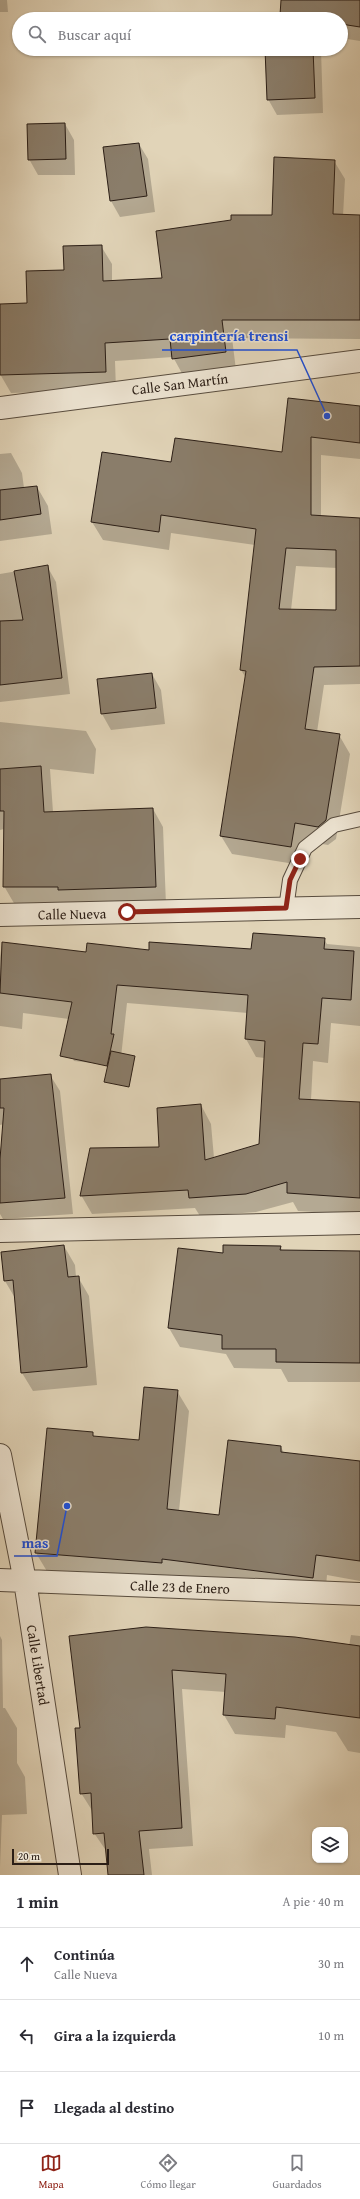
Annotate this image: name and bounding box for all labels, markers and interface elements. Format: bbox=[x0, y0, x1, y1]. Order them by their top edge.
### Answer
search box bbox=[12, 12, 348, 56]
icon: search bbox=[26, 23, 48, 45]
text: Buscar aquí bbox=[58, 24, 131, 45]
callout: carpintería trensi bbox=[162, 323, 297, 350]
text: carpintería trensi bbox=[170, 325, 289, 346]
street label: Calle San Martín bbox=[131, 368, 229, 400]
route end bbox=[291, 850, 309, 868]
street label: Calle Nueva bbox=[38, 903, 107, 925]
route start bbox=[118, 903, 136, 921]
callout: mas bbox=[14, 1529, 57, 1556]
text: mas bbox=[22, 1532, 49, 1553]
street label: Calle 23 de Enero bbox=[130, 1575, 230, 1599]
street label: Calle Libertad bbox=[22, 1623, 54, 1707]
map controls bbox=[312, 1827, 348, 1863]
button: layers bbox=[312, 1827, 348, 1863]
scale bar bbox=[12, 1847, 109, 1866]
text: 20 m bbox=[18, 1848, 40, 1864]
text: 1 min bbox=[16, 1889, 58, 1914]
text: A pie · 40 m bbox=[283, 1892, 344, 1911]
text: Continúa bbox=[54, 1944, 115, 1965]
icon: ahead bbox=[16, 1953, 38, 1975]
text: 30 m bbox=[318, 1954, 344, 1973]
text: Calle Nueva bbox=[54, 1965, 117, 1984]
icon: left bbox=[16, 2025, 38, 2047]
text: Gira a la izquierda bbox=[54, 2025, 176, 2046]
text: 10 m bbox=[318, 2026, 344, 2045]
icon: arrive bbox=[16, 2097, 38, 2119]
text: Llegada al destino bbox=[54, 2097, 174, 2118]
tab: Mapa bbox=[38, 2152, 64, 2192]
tab: Cómo llegar bbox=[141, 2152, 196, 2192]
tab: Guardados bbox=[273, 2152, 322, 2192]

